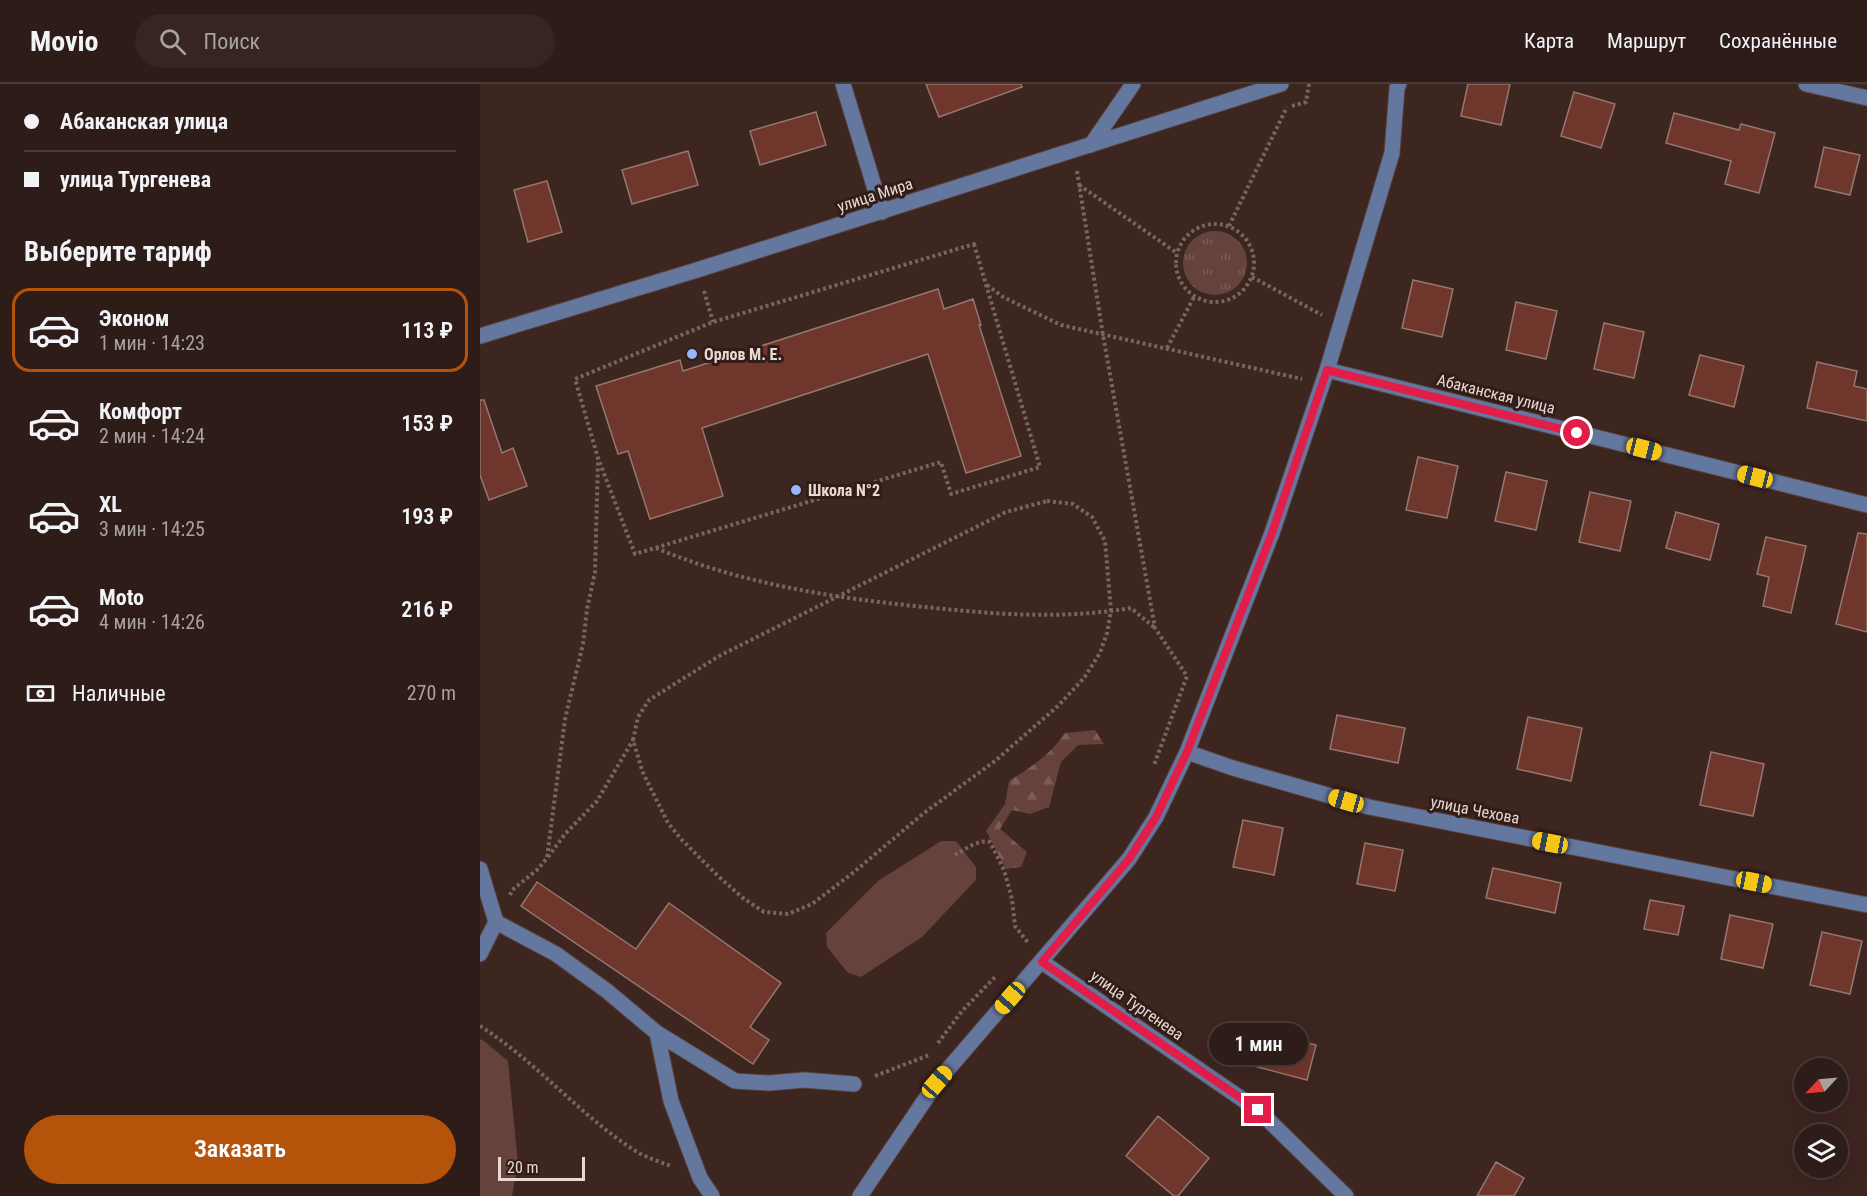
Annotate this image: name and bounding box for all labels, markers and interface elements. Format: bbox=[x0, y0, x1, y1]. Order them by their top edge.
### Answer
search box bbox=[135, 14, 555, 68]
text: Movio bbox=[30, 25, 99, 58]
icon: search bbox=[156, 25, 189, 58]
text: Поиск bbox=[204, 29, 260, 54]
text: Карта bbox=[1524, 29, 1574, 53]
text: Маршрут bbox=[1607, 29, 1686, 53]
text: Сохранённые bbox=[1719, 29, 1837, 53]
text: Абаканская улица bbox=[60, 109, 228, 134]
text: улица Тургенева bbox=[60, 167, 211, 192]
street label: улица Мира bbox=[835, 174, 915, 216]
text: Выберите тариф bbox=[24, 236, 212, 268]
icon: car bbox=[27, 303, 81, 357]
text: Эконом bbox=[99, 306, 169, 331]
text: 113 ₽ bbox=[401, 318, 453, 343]
text: 1 мин · 14:23 bbox=[99, 331, 205, 355]
place label: Орлов М. Е. bbox=[704, 345, 782, 364]
marker: Орлов М. Е. bbox=[685, 347, 699, 361]
street label: Абаканская улица bbox=[1435, 370, 1557, 418]
icon: car bbox=[27, 396, 81, 450]
text: Комфорт bbox=[99, 399, 182, 424]
text: 153 ₽ bbox=[401, 411, 453, 436]
route start bbox=[1563, 419, 1590, 446]
text: 2 мин · 14:24 bbox=[99, 424, 205, 448]
car bbox=[1624, 436, 1664, 462]
car bbox=[1735, 464, 1775, 490]
place label: Школа N°2 bbox=[808, 481, 880, 500]
marker: Школа N°2 bbox=[789, 483, 803, 497]
icon: car bbox=[27, 489, 81, 543]
text: XL bbox=[99, 492, 122, 517]
text: 193 ₽ bbox=[401, 504, 453, 529]
text: 3 мин · 14:25 bbox=[99, 517, 205, 541]
icon: car bbox=[27, 582, 81, 636]
text: Moto bbox=[99, 585, 144, 610]
text: 216 ₽ bbox=[401, 597, 453, 622]
text: 4 мин · 14:26 bbox=[99, 610, 205, 634]
icon: cash bbox=[24, 677, 57, 710]
text: Наличные bbox=[72, 681, 166, 706]
text: 270 m bbox=[407, 681, 456, 705]
car bbox=[1326, 787, 1366, 815]
street label: улица Чехова bbox=[1429, 792, 1521, 828]
car bbox=[1531, 831, 1569, 855]
car bbox=[1735, 870, 1773, 894]
street label: улица Тургенева bbox=[1087, 966, 1187, 1044]
car bbox=[991, 979, 1029, 1017]
callout: 1 мин bbox=[1208, 1023, 1308, 1065]
text: 1 мин bbox=[1235, 1032, 1282, 1056]
north arrow bbox=[1794, 1058, 1848, 1112]
map controls bbox=[1794, 1058, 1848, 1178]
car bbox=[918, 1063, 956, 1101]
route end bbox=[1244, 1096, 1271, 1123]
button: Заказать bbox=[24, 1115, 456, 1184]
button: layers bbox=[1794, 1124, 1848, 1178]
scale bar bbox=[498, 1154, 585, 1182]
text: 20 m bbox=[507, 1158, 539, 1177]

